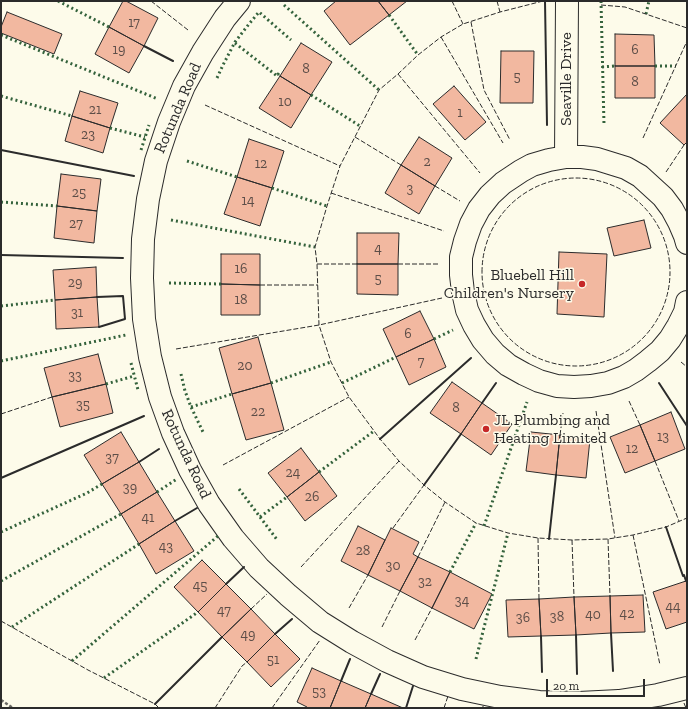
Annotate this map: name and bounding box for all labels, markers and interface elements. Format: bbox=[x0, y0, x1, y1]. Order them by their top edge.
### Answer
house number: 17 bbox=[128, 15, 140, 31]
street label: Seaville Drive bbox=[556, 32, 576, 126]
house number: 19 bbox=[113, 42, 125, 58]
house number: 6 bbox=[631, 42, 639, 58]
street label: Rotunda Road bbox=[150, 60, 206, 156]
house number: 8 bbox=[302, 61, 310, 77]
house number: 5 bbox=[513, 69, 521, 85]
house number: 8 bbox=[631, 74, 639, 90]
house number: 10 bbox=[278, 94, 292, 110]
house number: 21 bbox=[89, 102, 101, 118]
house number: 1 bbox=[457, 105, 463, 121]
house number: 23 bbox=[81, 127, 95, 143]
house number: 2 bbox=[423, 154, 431, 170]
house number: 12 bbox=[255, 156, 267, 172]
house number: 3 bbox=[407, 181, 413, 197]
house number: 25 bbox=[72, 185, 86, 201]
house number: 14 bbox=[242, 193, 254, 209]
house number: 27 bbox=[69, 216, 83, 232]
house number: 4 bbox=[374, 241, 382, 257]
house number: 16 bbox=[235, 261, 247, 277]
place label: Bluebell Hill Children's Nursery bbox=[444, 265, 574, 303]
house number: 5 bbox=[374, 271, 382, 287]
house number: 29 bbox=[68, 275, 82, 291]
marker: Bluebell Hill Children's Nursery bbox=[577, 279, 587, 289]
house number: 18 bbox=[235, 292, 247, 308]
house number: 31 bbox=[71, 305, 83, 321]
house number: 6 bbox=[404, 326, 412, 342]
house number: 7 bbox=[418, 354, 424, 370]
house number: 20 bbox=[237, 358, 253, 374]
house number: 33 bbox=[68, 368, 82, 384]
house number: 35 bbox=[76, 397, 90, 413]
house number: 8 bbox=[452, 400, 460, 416]
house number: 22 bbox=[251, 404, 265, 420]
street label: Rotunda Road bbox=[157, 406, 215, 502]
place label: JL Plumbing and Heating Limited bbox=[494, 410, 610, 448]
marker: JL Plumbing and Heating Limited bbox=[481, 424, 491, 434]
house number: 13 bbox=[657, 429, 669, 445]
house number: 12 bbox=[626, 441, 638, 457]
house number: 37 bbox=[105, 450, 119, 466]
house number: 24 bbox=[286, 465, 300, 481]
house number: 39 bbox=[123, 480, 137, 496]
house number: 26 bbox=[305, 489, 319, 505]
house number: 41 bbox=[142, 510, 154, 526]
house number: 43 bbox=[159, 539, 173, 555]
house number: 28 bbox=[356, 543, 370, 559]
house number: 30 bbox=[386, 558, 400, 574]
house number: 32 bbox=[418, 574, 432, 590]
house number: 45 bbox=[193, 578, 207, 594]
house number: 34 bbox=[455, 593, 469, 609]
house number: 44 bbox=[665, 599, 681, 615]
house number: 47 bbox=[217, 603, 231, 619]
house number: 42 bbox=[620, 606, 634, 622]
house number: 40 bbox=[585, 607, 601, 623]
house number: 38 bbox=[550, 609, 564, 625]
house number: 36 bbox=[516, 610, 530, 626]
house number: 49 bbox=[241, 627, 255, 643]
house number: 51 bbox=[267, 652, 279, 668]
scale bar bbox=[548, 671, 647, 697]
text: 20 m bbox=[553, 679, 579, 693]
house number: 53 bbox=[312, 684, 326, 700]

